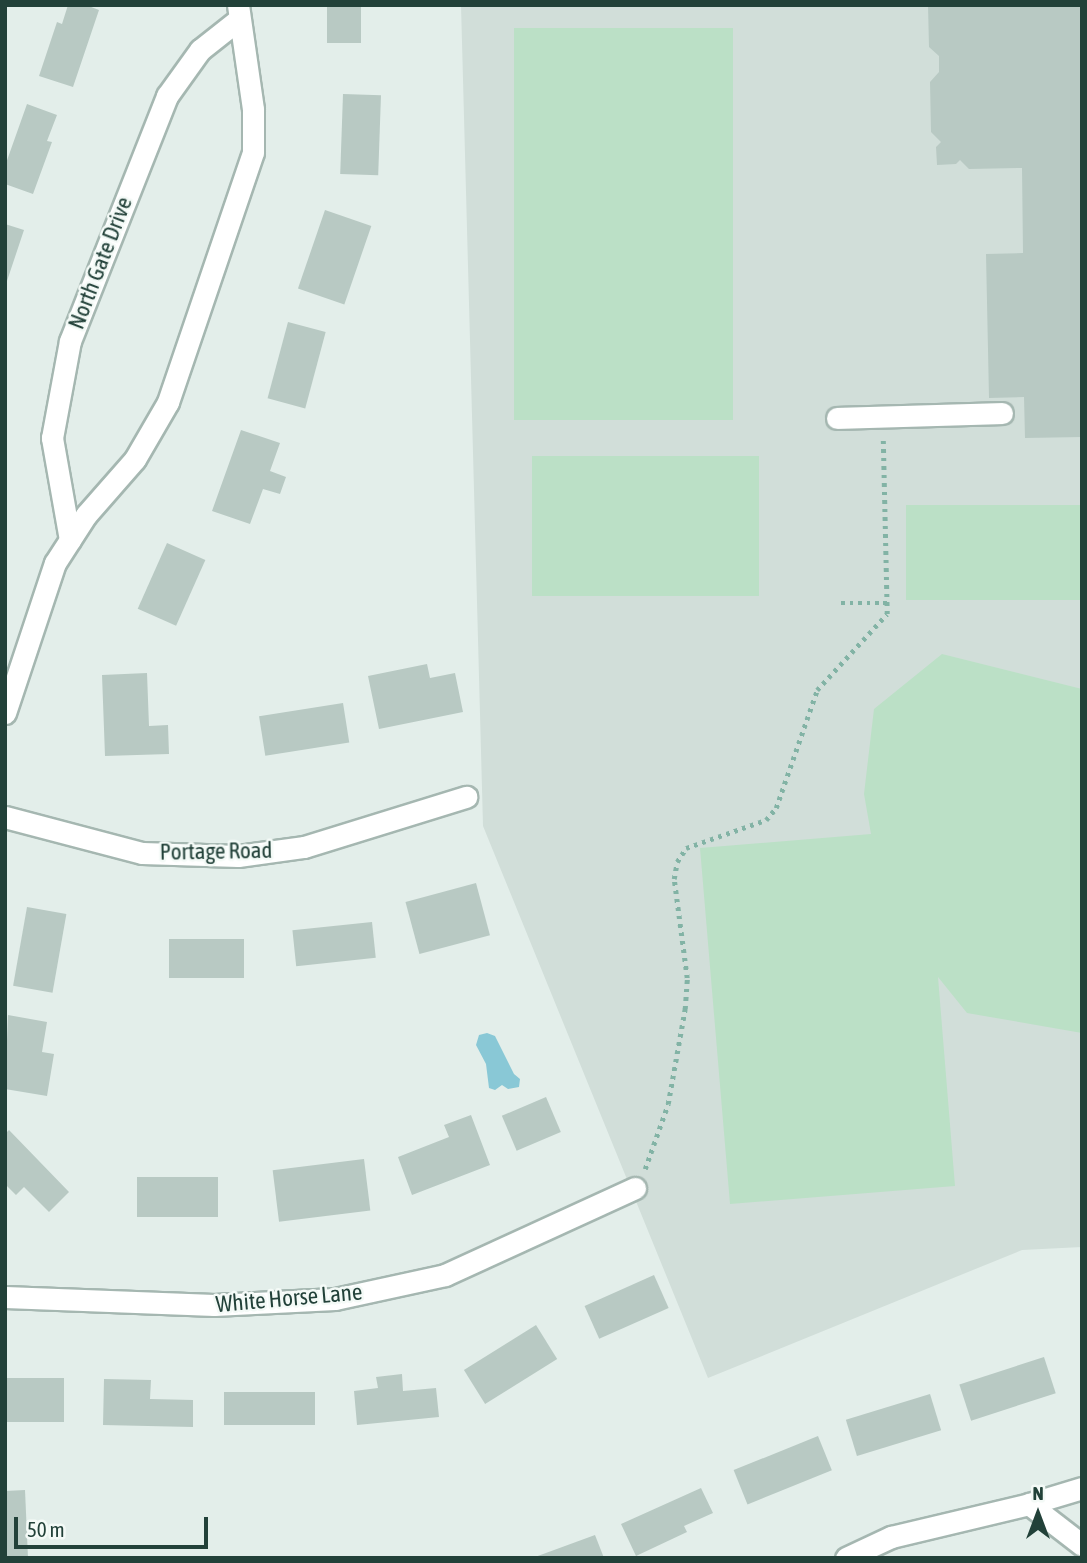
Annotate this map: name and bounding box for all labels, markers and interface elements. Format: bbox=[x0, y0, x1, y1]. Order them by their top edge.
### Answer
street label: North Gate Drive bbox=[62, 193, 138, 333]
street label: Portage Road bbox=[159, 836, 273, 866]
street label: White Horse Lane bbox=[215, 1278, 363, 1318]
north arrow bbox=[1003, 1479, 1073, 1549]
text: N bbox=[1032, 1482, 1044, 1504]
scale bar bbox=[18, 1504, 212, 1548]
text: 50 m bbox=[27, 1517, 65, 1541]

